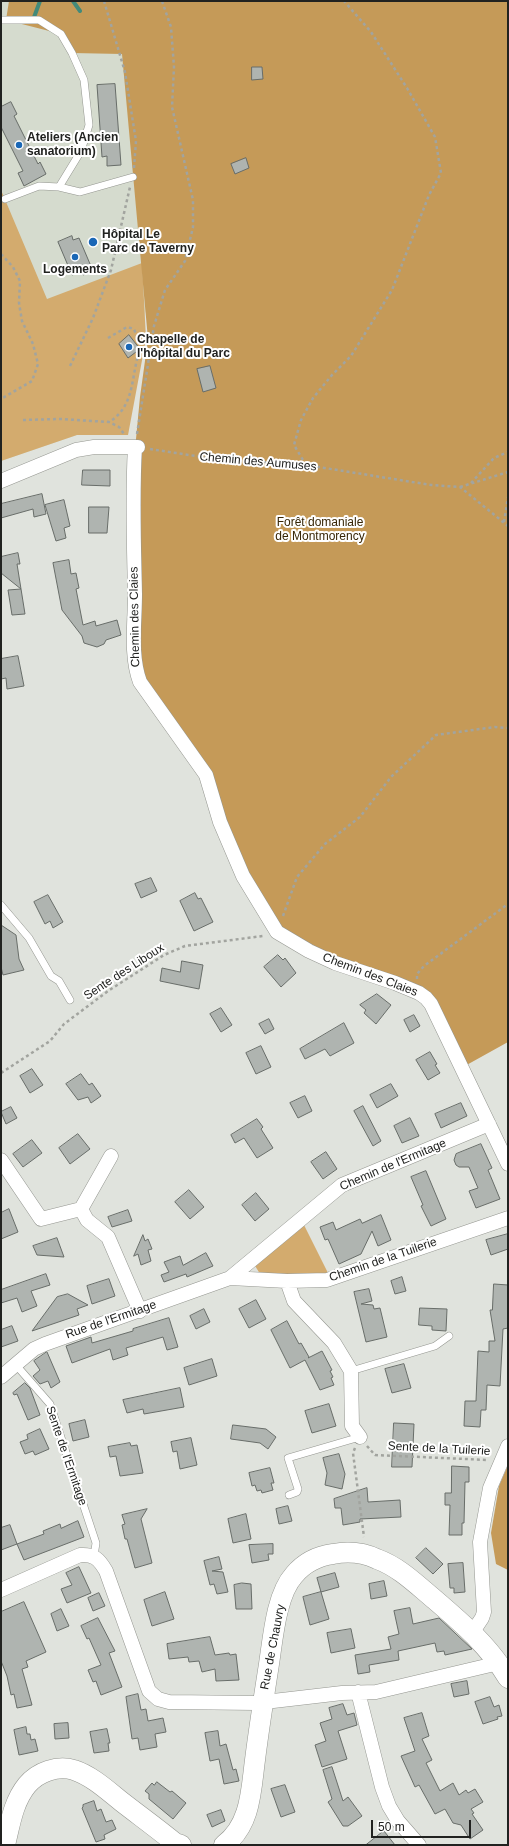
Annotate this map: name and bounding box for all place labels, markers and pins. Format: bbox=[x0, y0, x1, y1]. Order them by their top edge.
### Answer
place label: Ateliers (Ancien sanatorium) bbox=[27, 131, 118, 159]
marker: Ateliers (Ancien sanatorium) bbox=[14, 140, 24, 150]
place label: Hôpital Le Parc de Taverny bbox=[102, 228, 194, 256]
marker: Hôpital Le Parc de Taverny bbox=[87, 236, 99, 248]
marker: Logements bbox=[70, 252, 80, 262]
place label: Logements bbox=[43, 263, 107, 277]
place label: Chapelle de l'hôpital du Parc bbox=[137, 333, 230, 361]
marker: Chapelle de l'hôpital du Parc bbox=[124, 342, 134, 352]

